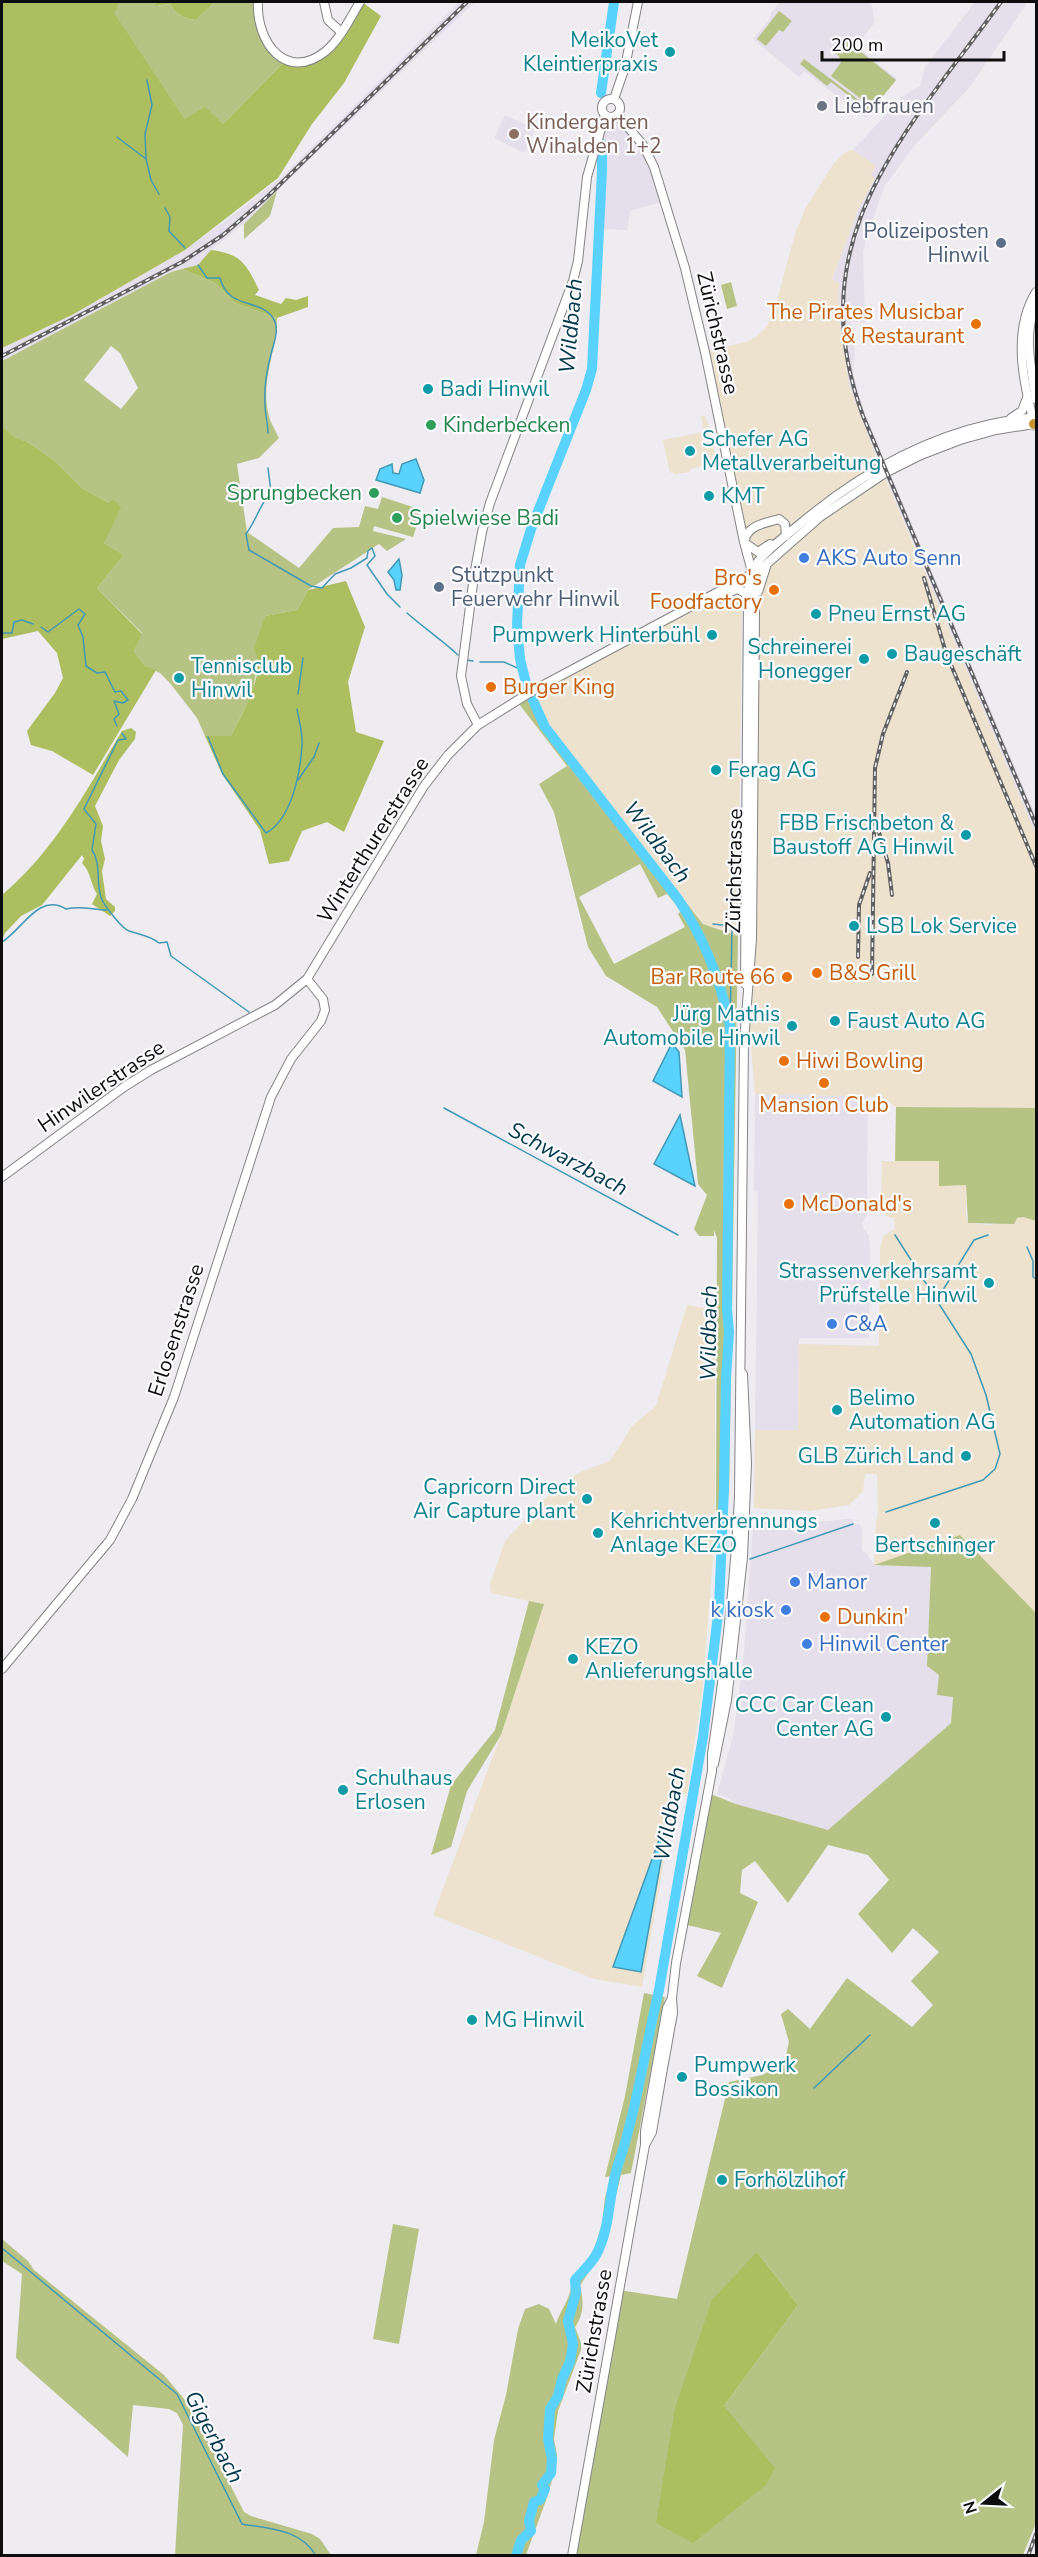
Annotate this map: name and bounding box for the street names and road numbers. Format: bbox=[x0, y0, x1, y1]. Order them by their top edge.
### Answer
street label: Zürichstrasse bbox=[690, 269, 746, 397]
street label: Winterthurerstrasse bbox=[311, 752, 435, 928]
street label: Zürichstrasse bbox=[719, 808, 749, 934]
street label: Hinwilerstrasse bbox=[32, 1033, 170, 1139]
street label: Erlosenstrasse bbox=[141, 1260, 211, 1400]
street label: Zürichstrasse bbox=[569, 2267, 619, 2395]

